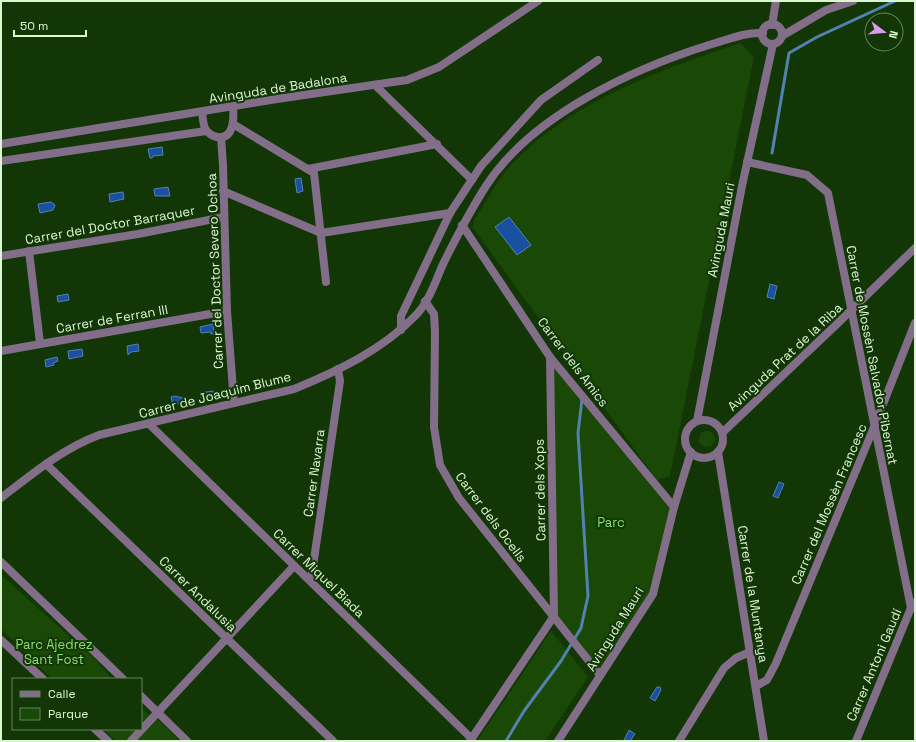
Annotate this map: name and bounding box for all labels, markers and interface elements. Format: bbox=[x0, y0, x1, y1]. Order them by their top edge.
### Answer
scale bar bbox=[14, 12, 86, 38]
north arrow bbox=[864, 12, 904, 52]
text: 50 m bbox=[20, 18, 48, 34]
text: N bbox=[886, 29, 901, 40]
street label: Avinguda de Badalona bbox=[208, 69, 349, 107]
street label: Carrer del Doctor Severo Ochoa bbox=[203, 172, 227, 369]
street label: Avinguda Mauri bbox=[703, 181, 739, 279]
street label: Carrer del Doctor Barraquer bbox=[24, 202, 196, 248]
street label: Carrer de Mossèn Salvador Pibernat bbox=[842, 244, 902, 466]
street label: Avinguda Prat de la Riba bbox=[724, 299, 846, 415]
street label: Carrer de Ferran III bbox=[55, 301, 169, 337]
street label: Carrer dels Amics bbox=[534, 314, 612, 410]
street label: Carrer de Joaquim Blume bbox=[137, 368, 293, 422]
street label: Carrer del Mossèn Francesc bbox=[787, 421, 871, 587]
street label: Carrer Navarra bbox=[299, 428, 329, 518]
street label: Carrer dels Xops bbox=[531, 439, 549, 541]
street label: Carrer dels Ocells bbox=[452, 469, 530, 565]
park label: Parc bbox=[597, 514, 625, 531]
street label: Carrer de la Muntanya bbox=[734, 524, 772, 664]
street label: Carrer Miquel Biada bbox=[269, 525, 369, 622]
street label: Carrer Andalusia bbox=[155, 553, 241, 636]
street label: Avinguda Mauri bbox=[582, 584, 648, 674]
street label: Carrer Antoni Gaudí bbox=[843, 605, 906, 724]
park label: Parc Ajedrez Sant Fost bbox=[15, 636, 93, 668]
legend bbox=[12, 678, 142, 730]
text: Calle bbox=[48, 686, 76, 702]
text: Parque bbox=[48, 706, 88, 722]

